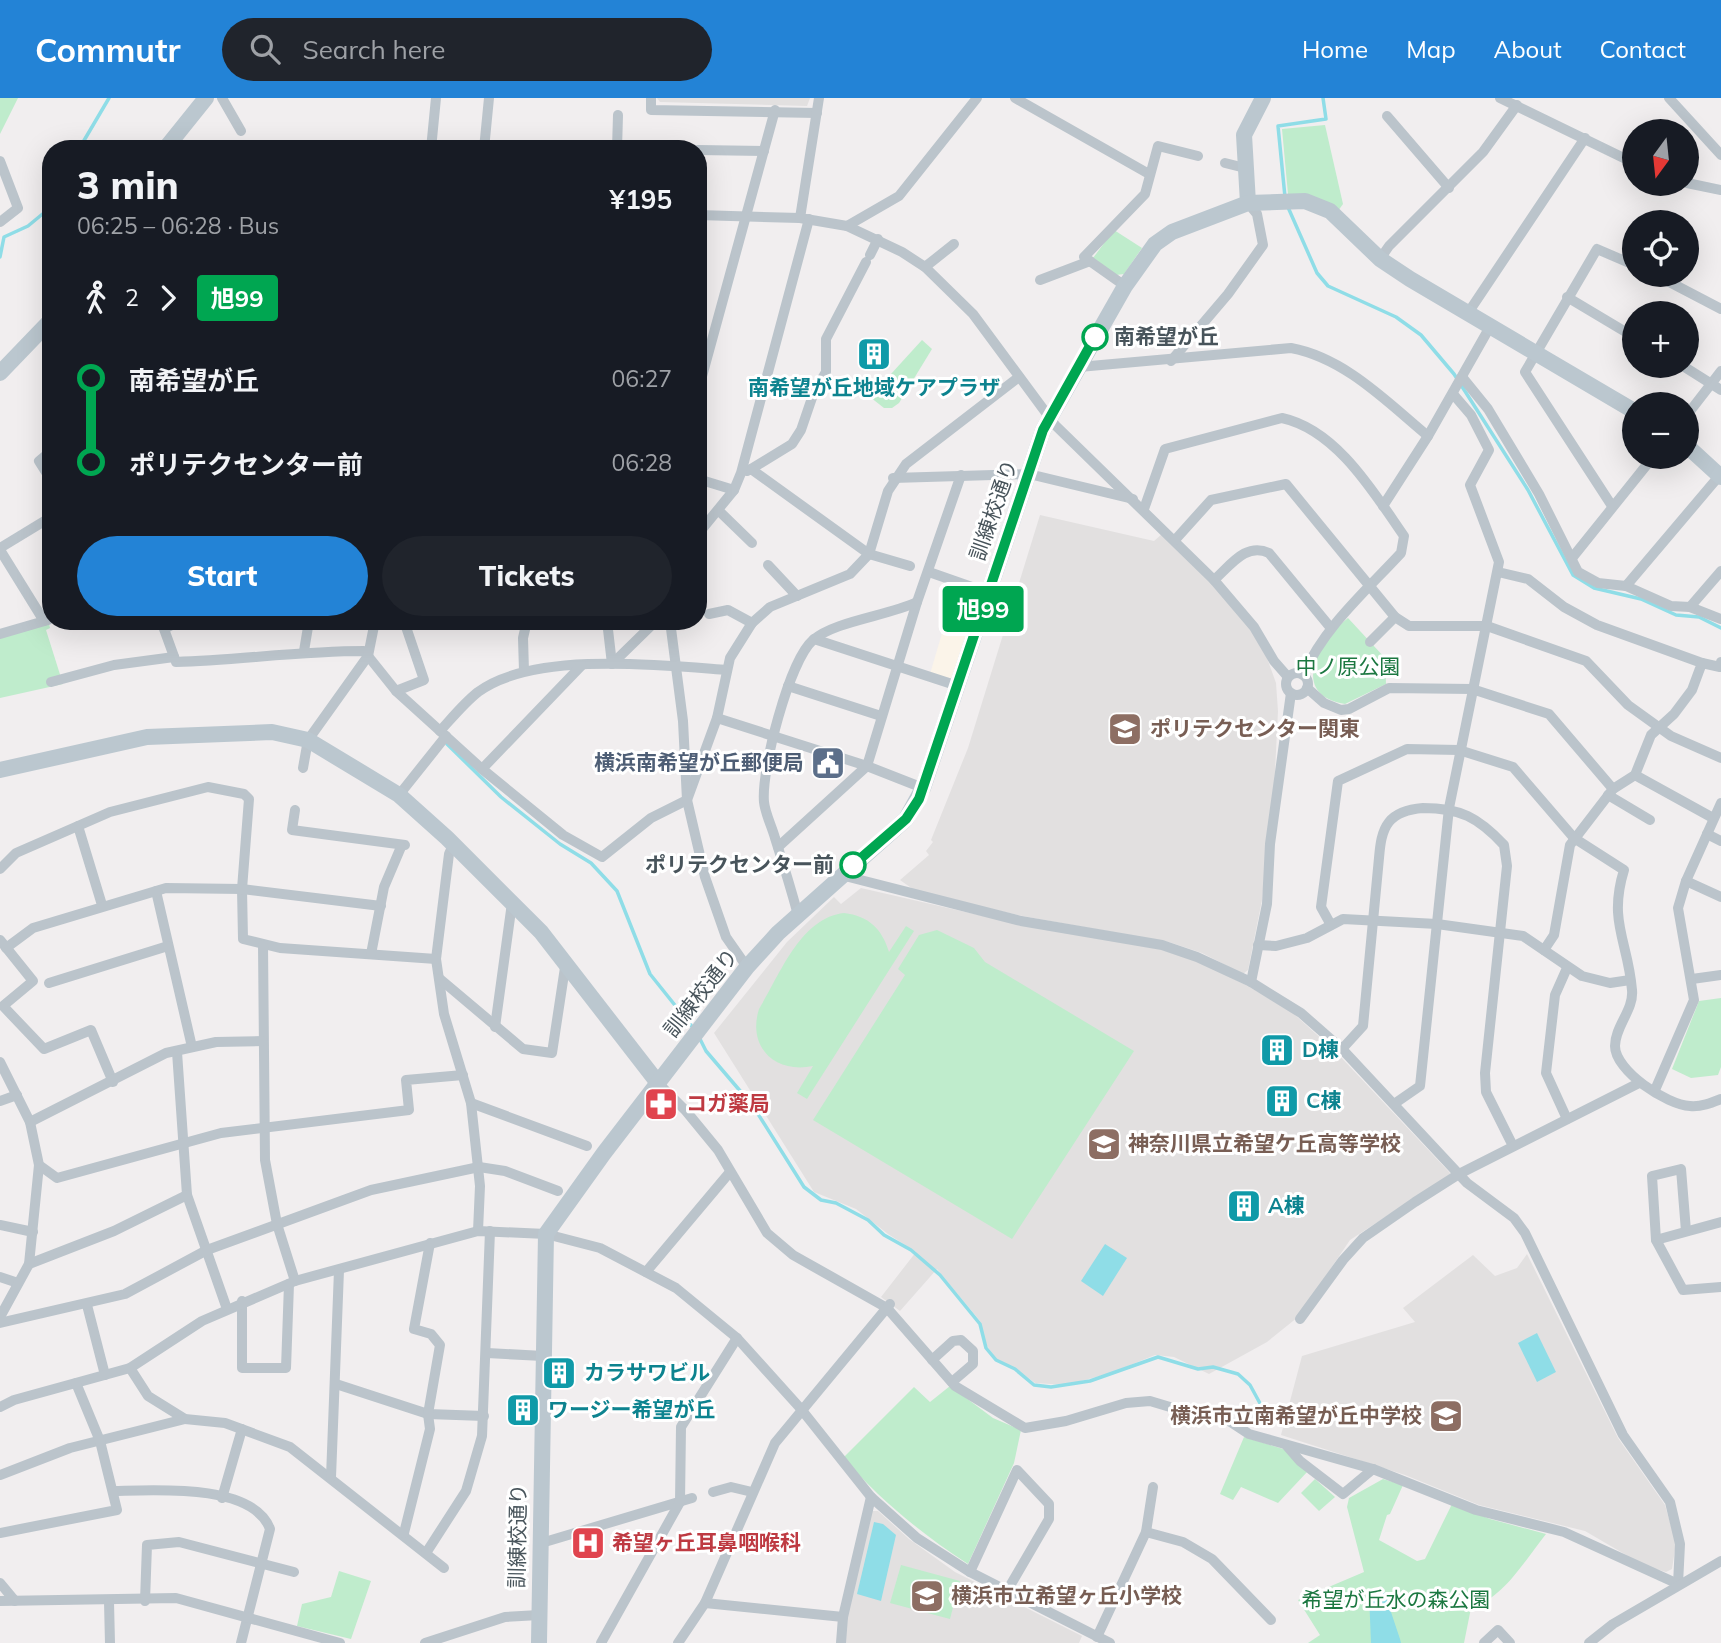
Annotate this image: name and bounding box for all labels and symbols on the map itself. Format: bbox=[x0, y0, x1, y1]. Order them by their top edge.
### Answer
north arrow bbox=[1622, 119, 1699, 196]
place label: 南希望が丘 bbox=[1114, 323, 1219, 349]
marker: 南希望が丘 bbox=[1082, 324, 1108, 350]
building icon: 南希望が丘地域ケアプラザ bbox=[855, 335, 893, 373]
place label: 南希望が丘地域ケアプラザ bbox=[748, 374, 1000, 400]
street label: 訓練校通り bbox=[964, 456, 1022, 564]
line badge: 旭99 bbox=[943, 586, 1023, 632]
park label: 中ノ原公園 bbox=[1296, 653, 1401, 679]
school or university icon: ポリテクセンター関東 bbox=[1106, 710, 1144, 748]
place label: ポリテクセンター関東 bbox=[1150, 715, 1360, 741]
public building icon: 横浜南希望が丘郵便局 bbox=[809, 744, 847, 782]
place label: 横浜南希望が丘郵便局 bbox=[594, 749, 804, 775]
place label: ポリテクセンター前 bbox=[645, 851, 834, 877]
marker: ポリテクセンター前 bbox=[840, 852, 866, 878]
street label: 訓練校通り bbox=[658, 943, 743, 1042]
building icon: D棟 bbox=[1258, 1031, 1296, 1069]
place label: D棟 bbox=[1302, 1036, 1339, 1062]
building icon: C棟 bbox=[1263, 1082, 1301, 1120]
pharmacy icon: コガ薬局 bbox=[642, 1085, 680, 1123]
place label: C棟 bbox=[1306, 1087, 1341, 1113]
place label: コガ薬局 bbox=[686, 1090, 770, 1116]
school or university icon: 神奈川県立希望ケ丘高等学校 bbox=[1085, 1125, 1123, 1163]
place label: 神奈川県立希望ケ丘高等学校 bbox=[1128, 1130, 1401, 1156]
building icon: A棟 bbox=[1225, 1187, 1263, 1225]
place label: A棟 bbox=[1268, 1192, 1305, 1218]
building icon: カラサワビル bbox=[540, 1354, 578, 1392]
place label: カラサワビル bbox=[584, 1359, 710, 1385]
building icon: ワージー希望が丘 bbox=[504, 1391, 542, 1429]
place label: ワージー希望が丘 bbox=[548, 1396, 716, 1422]
school or university icon: 横浜市立南希望が丘中学校 bbox=[1427, 1397, 1465, 1435]
place label: 横浜市立南希望が丘中学校 bbox=[1170, 1402, 1422, 1428]
street label: 訓練校通り bbox=[503, 1483, 531, 1589]
hospital icon: 希望ヶ丘耳鼻咽喉科 bbox=[569, 1524, 607, 1562]
place label: 希望ヶ丘耳鼻咽喉科 bbox=[612, 1529, 801, 1555]
school or university icon: 横浜市立希望ヶ丘小学校 bbox=[908, 1577, 946, 1615]
place label: 横浜市立希望ヶ丘小学校 bbox=[951, 1582, 1182, 1608]
park label: 希望が丘水の森公園 bbox=[1302, 1586, 1491, 1612]

